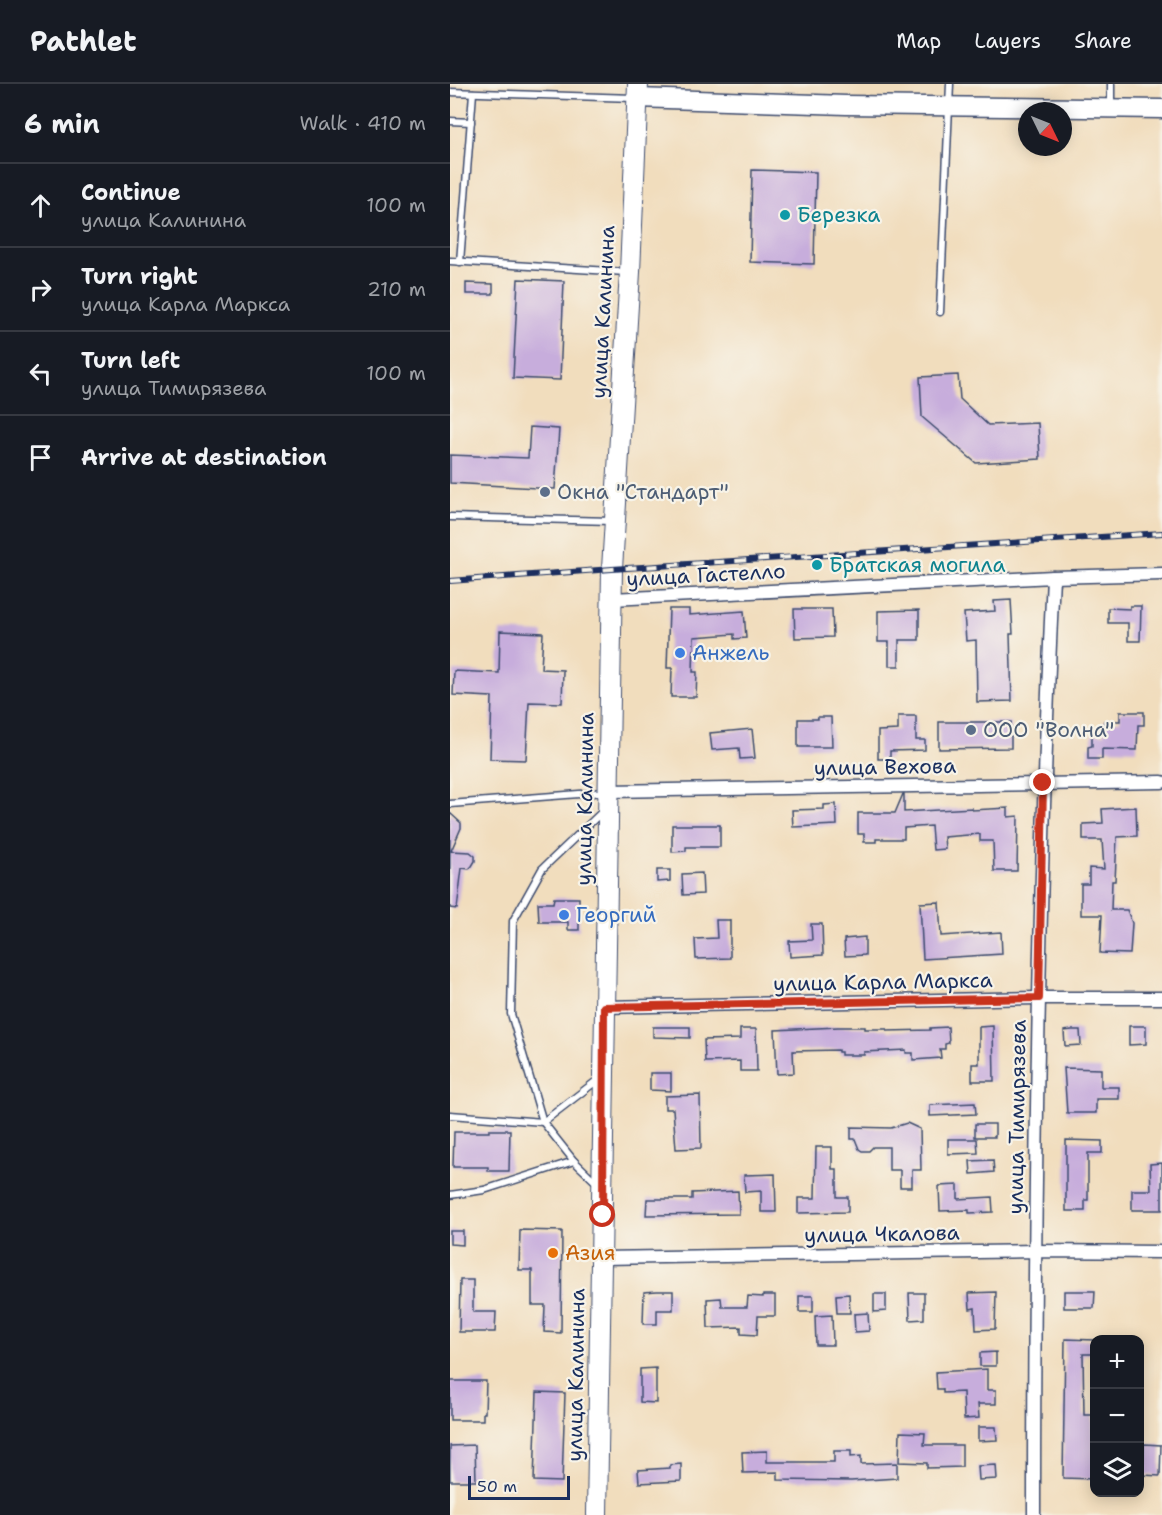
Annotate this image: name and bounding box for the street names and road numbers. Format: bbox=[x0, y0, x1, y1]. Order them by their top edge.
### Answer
street label: улица Калинина bbox=[584, 225, 622, 399]
street label: улица Гастелло bbox=[626, 557, 786, 593]
street label: улица Калинина bbox=[569, 712, 601, 886]
street label: улица Вехова bbox=[814, 752, 956, 782]
street label: улица Карла Маркса bbox=[773, 966, 993, 998]
street label: улица Тимирязева bbox=[1001, 1019, 1033, 1215]
street label: улица Чкалова bbox=[804, 1219, 960, 1249]
street label: улица Калинина bbox=[560, 1288, 592, 1462]

